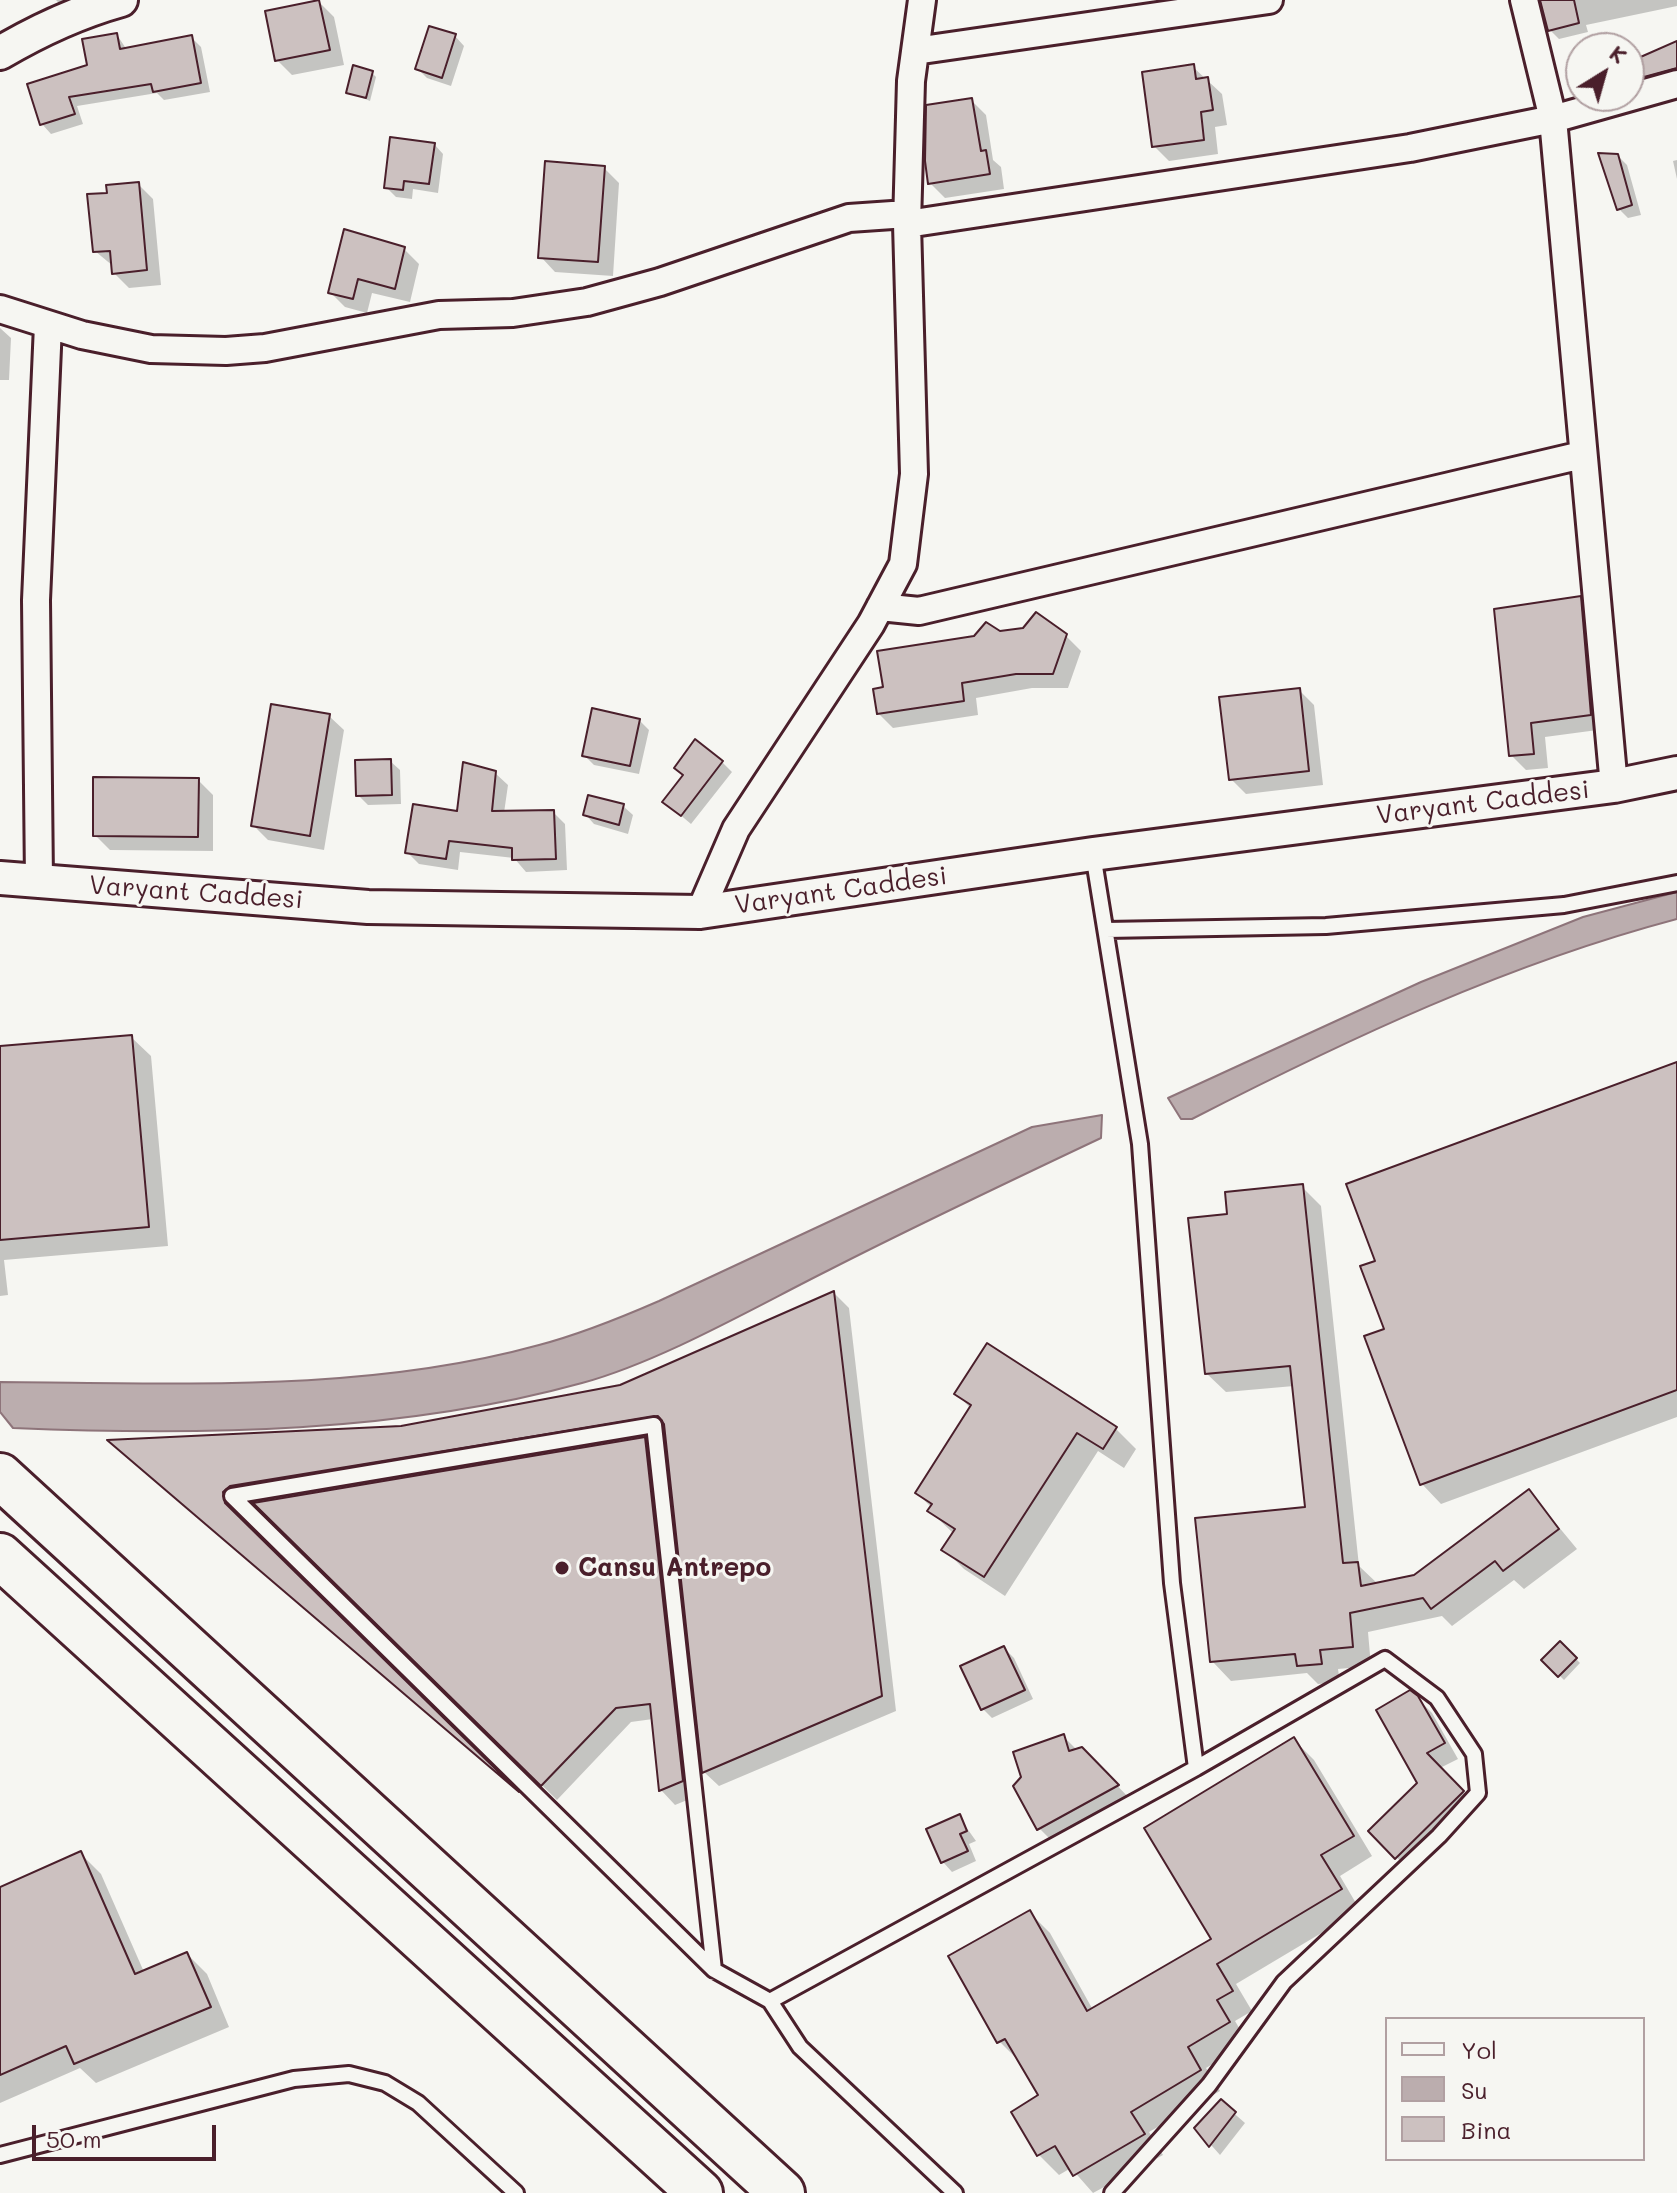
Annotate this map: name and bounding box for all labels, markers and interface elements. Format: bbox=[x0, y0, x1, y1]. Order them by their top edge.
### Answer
north arrow bbox=[1565, 32, 1645, 112]
text: K bbox=[1604, 38, 1633, 70]
street label: Varyant Caddesi bbox=[1375, 774, 1591, 832]
street label: Varyant Caddesi bbox=[733, 861, 949, 921]
street label: Varyant Caddesi bbox=[88, 870, 304, 916]
place label: Cansu Antrepo bbox=[578, 1552, 771, 1584]
marker: Cansu Antrepo bbox=[553, 1559, 571, 1577]
legend bbox=[1385, 2017, 1645, 2161]
text: Yol bbox=[1461, 2034, 1497, 2065]
text: Su bbox=[1461, 2074, 1488, 2105]
scale bar bbox=[36, 2109, 220, 2159]
text: Bina bbox=[1461, 2114, 1512, 2145]
text: 50 m bbox=[46, 2123, 102, 2154]

